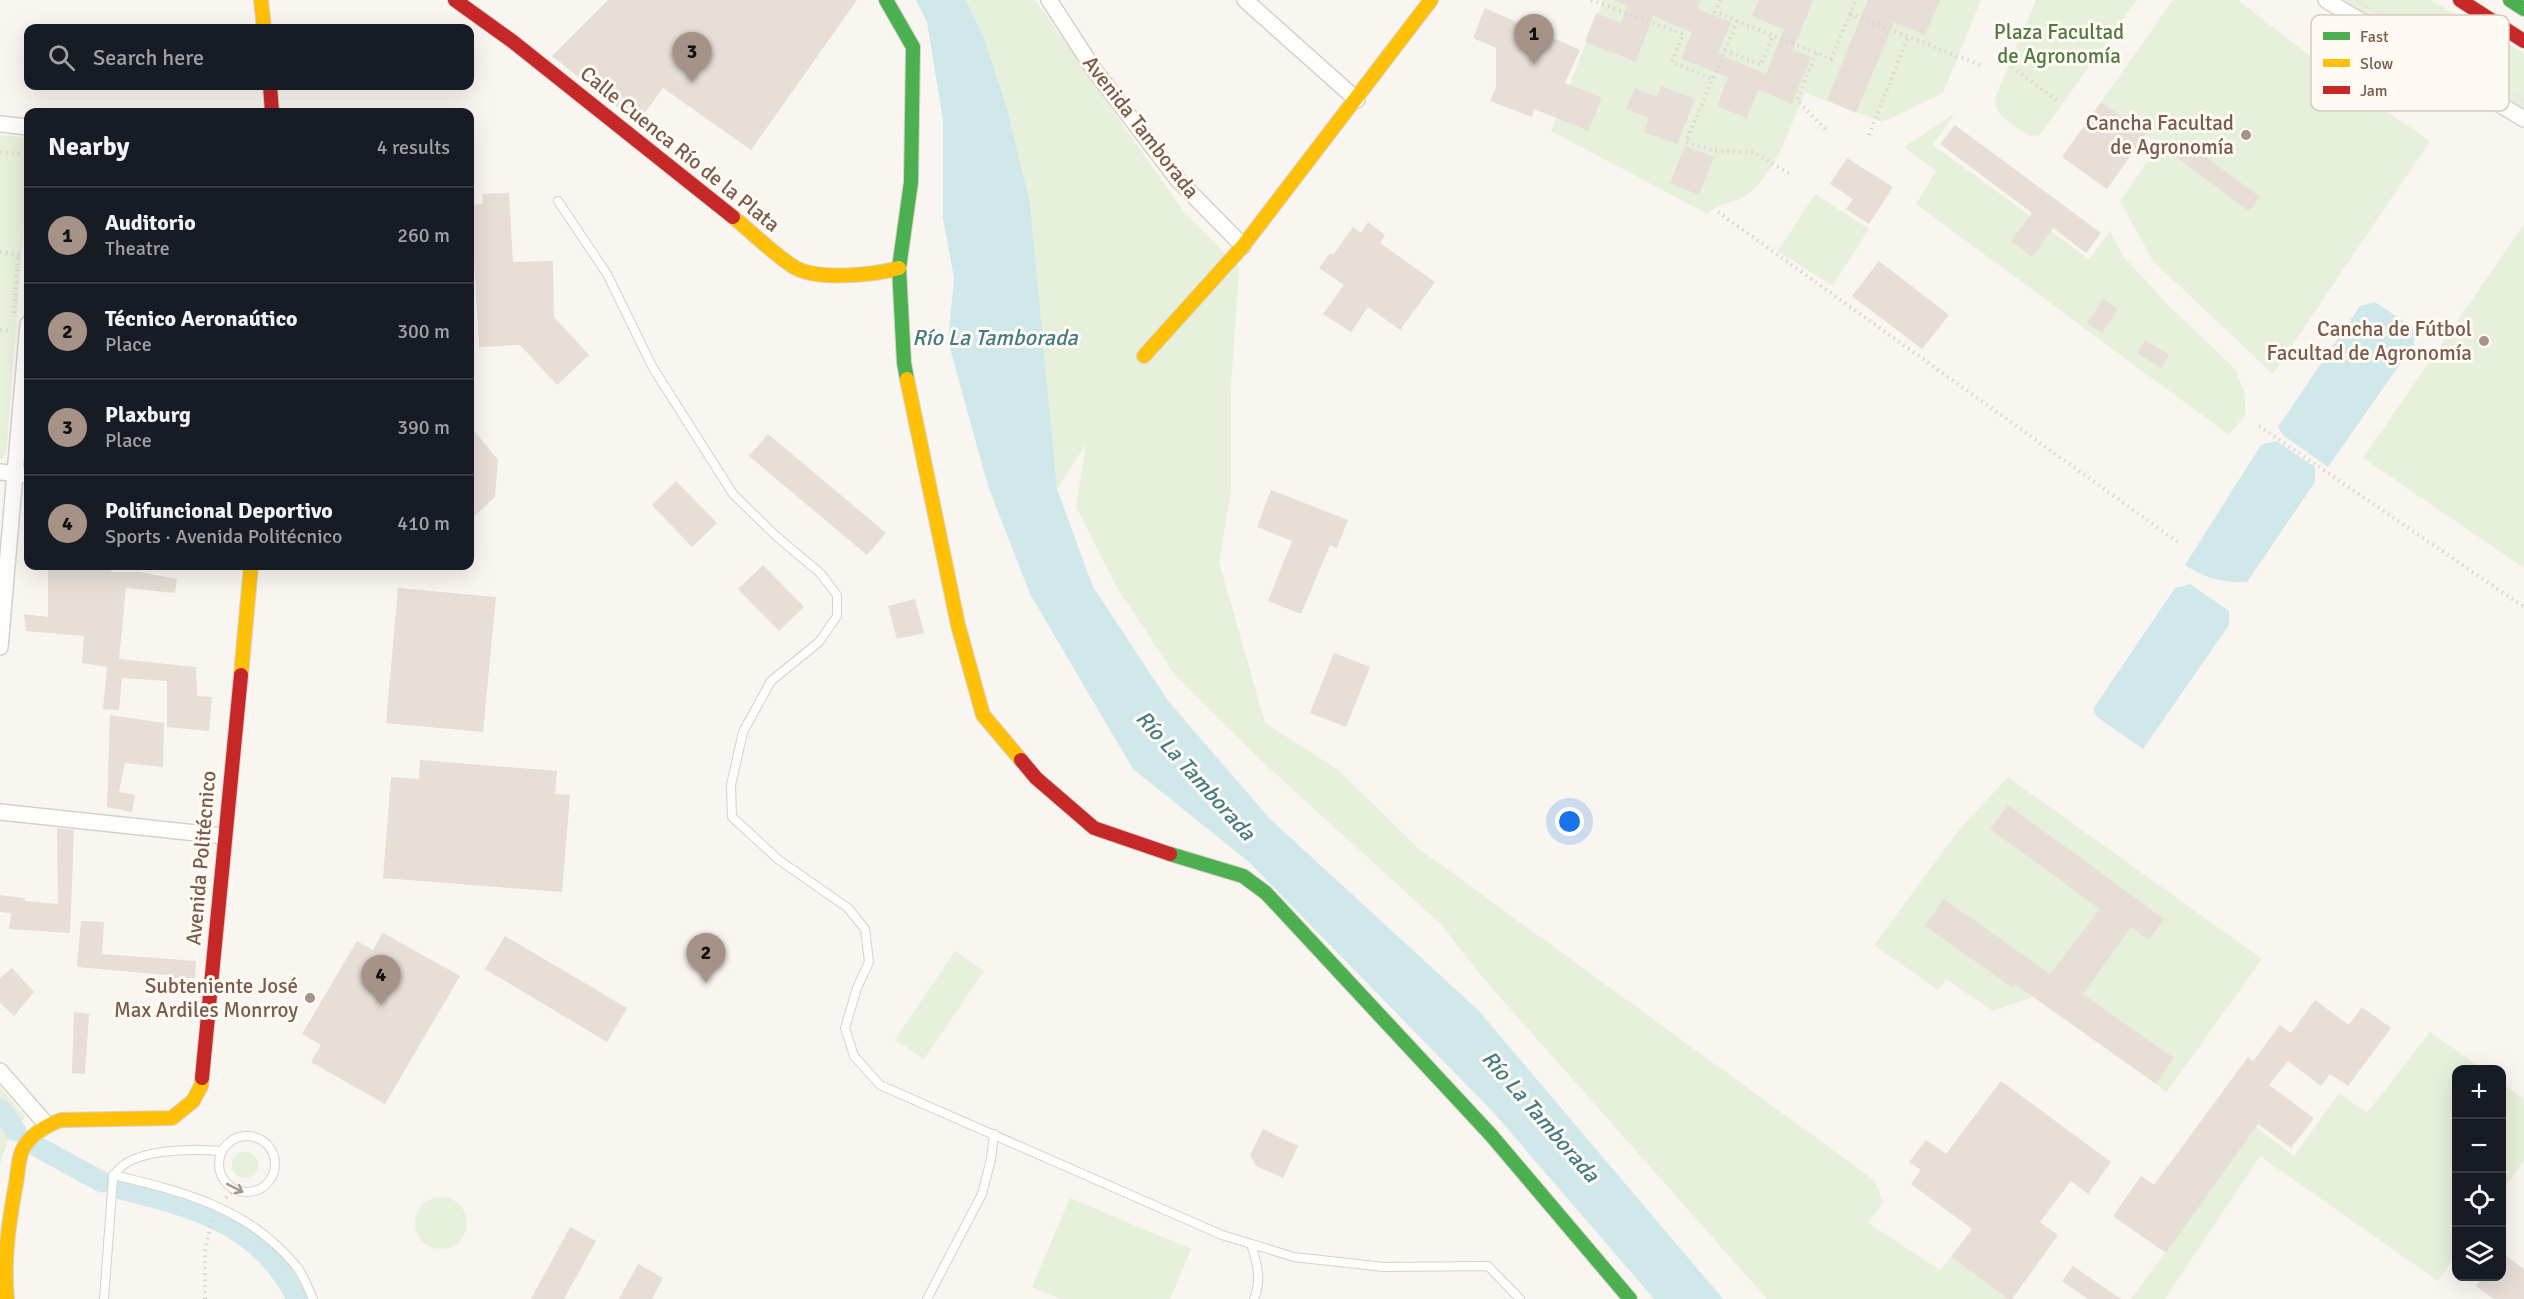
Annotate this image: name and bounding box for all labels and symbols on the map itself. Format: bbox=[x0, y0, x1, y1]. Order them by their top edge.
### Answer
pin: 1 bbox=[1514, 14, 1553, 64]
legend bbox=[2311, 15, 2509, 111]
park label: Plaza Facultad de Agronomía bbox=[1994, 19, 2124, 69]
text: Fast bbox=[2360, 27, 2389, 47]
pin: 3 bbox=[672, 32, 712, 82]
street label: Avenida Tamborada bbox=[1077, 50, 1205, 204]
text: Slow bbox=[2360, 54, 2394, 74]
street label: Calle Cuenca Río de la Plata bbox=[575, 60, 785, 238]
text: Jam bbox=[2360, 81, 2388, 101]
place label: Cancha Facultad de Agronomía bbox=[2086, 110, 2234, 160]
marker: Cancha Facultad de Agronomía bbox=[2239, 128, 2253, 142]
place label: Cancha de Fútbol Facultad de Agronomía bbox=[2267, 316, 2472, 366]
water label: Río La Tamborada bbox=[912, 324, 1079, 351]
marker: Cancha de Fútbol Facultad de Agronomía bbox=[2477, 334, 2491, 348]
water label: Río La Tamborada bbox=[1130, 705, 1262, 846]
street label: Avenida Politécnico bbox=[180, 770, 222, 946]
your location bbox=[1555, 807, 1584, 836]
pin: 2 bbox=[686, 934, 726, 983]
pin: 4 bbox=[362, 956, 400, 1005]
place label: Subteniente José Max Ardiles Monrroy bbox=[114, 973, 298, 1023]
marker: Subteniente José Max Ardiles Monrroy bbox=[303, 991, 317, 1005]
water label: Río La Tamborada bbox=[1476, 1045, 1606, 1188]
one-way arrow bbox=[226, 1182, 243, 1194]

